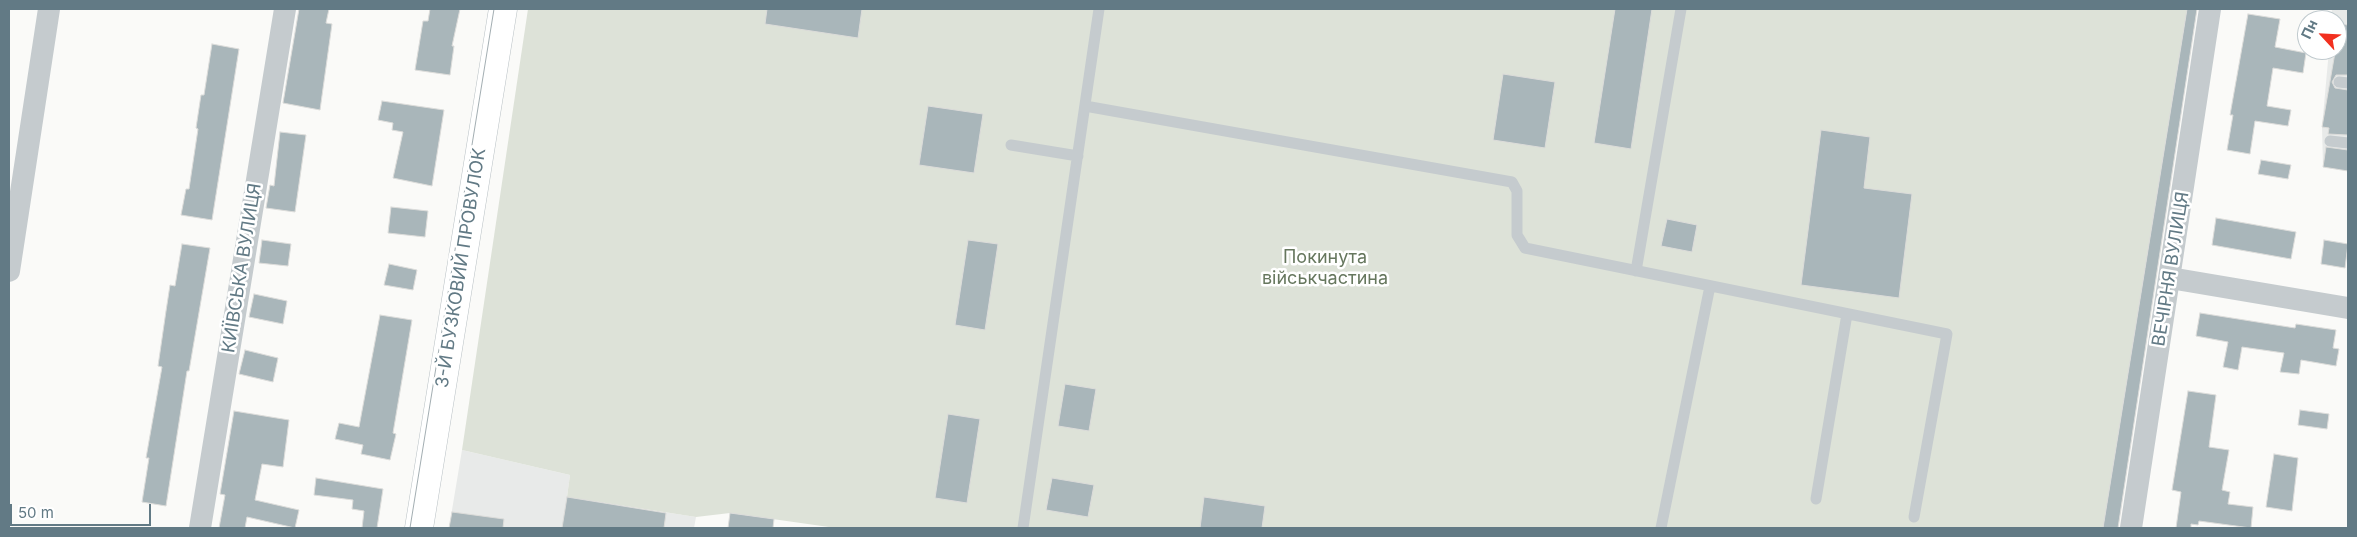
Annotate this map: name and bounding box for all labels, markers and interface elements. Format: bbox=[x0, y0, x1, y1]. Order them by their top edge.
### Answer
north arrow bbox=[2297, 10, 2347, 60]
text: Пн bbox=[2297, 17, 2321, 41]
street label: 3-Й БУЗКОВИЙ ПРОВУЛОК bbox=[431, 147, 491, 389]
street label: КИЇВСЬКА ВУЛИЦЯ bbox=[218, 182, 266, 354]
street label: ВЕЧІРНЯ ВУЛИЦЯ bbox=[2148, 190, 2194, 348]
park label: Покинута військчастина bbox=[1262, 247, 1388, 290]
scale bar bbox=[12, 494, 154, 526]
text: 50 m bbox=[18, 503, 54, 522]

